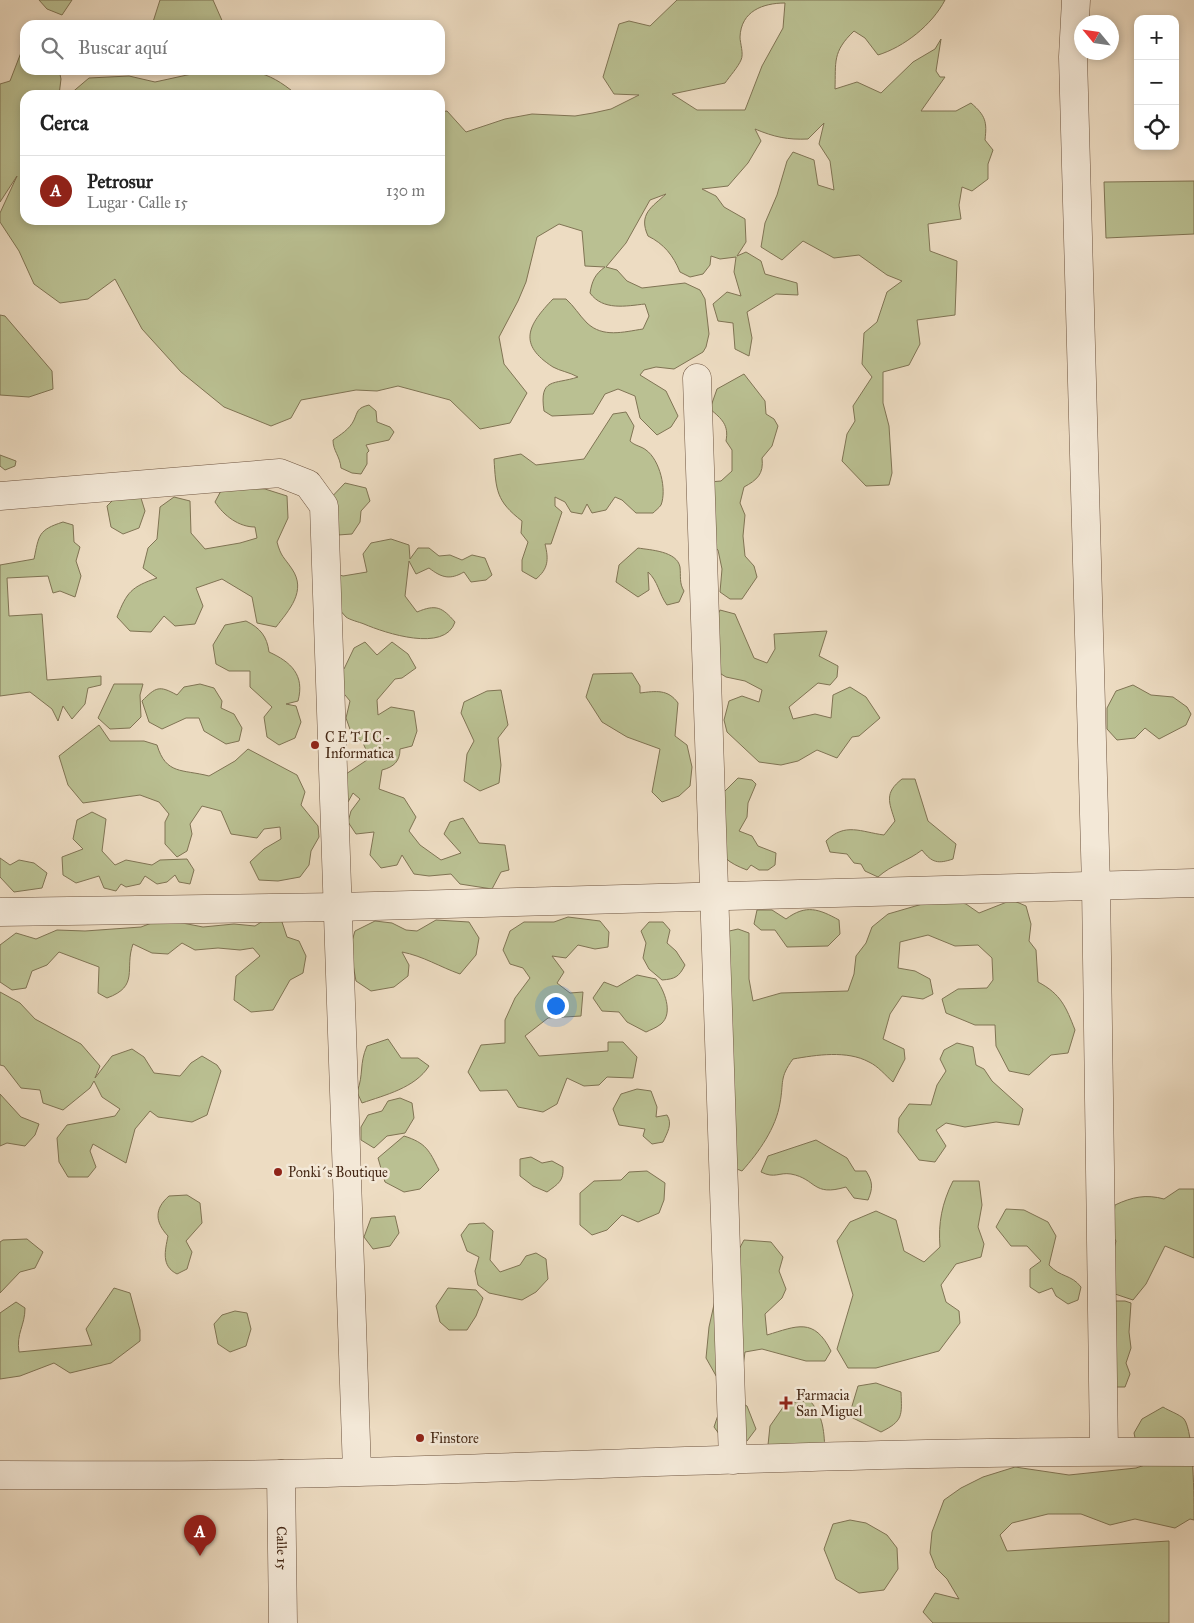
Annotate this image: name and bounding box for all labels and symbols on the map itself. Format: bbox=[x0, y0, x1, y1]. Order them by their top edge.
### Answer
north arrow bbox=[1074, 15, 1119, 60]
place label: C E T I C - Informatica bbox=[325, 729, 394, 762]
marker: C E T I C - Informatica bbox=[309, 739, 321, 751]
your location bbox=[543, 993, 569, 1019]
place label: Ponki´s Boutique bbox=[288, 1164, 388, 1182]
marker: Ponki´s Boutique bbox=[272, 1166, 284, 1178]
place label: Farmacia San Miguel bbox=[796, 1387, 863, 1420]
marker: Farmacia San Miguel bbox=[780, 1397, 792, 1409]
place label: Finstore bbox=[430, 1430, 479, 1447]
marker: Finstore bbox=[414, 1432, 426, 1444]
pin: A bbox=[184, 1515, 216, 1556]
street label: Calle 15 bbox=[273, 1526, 290, 1570]

